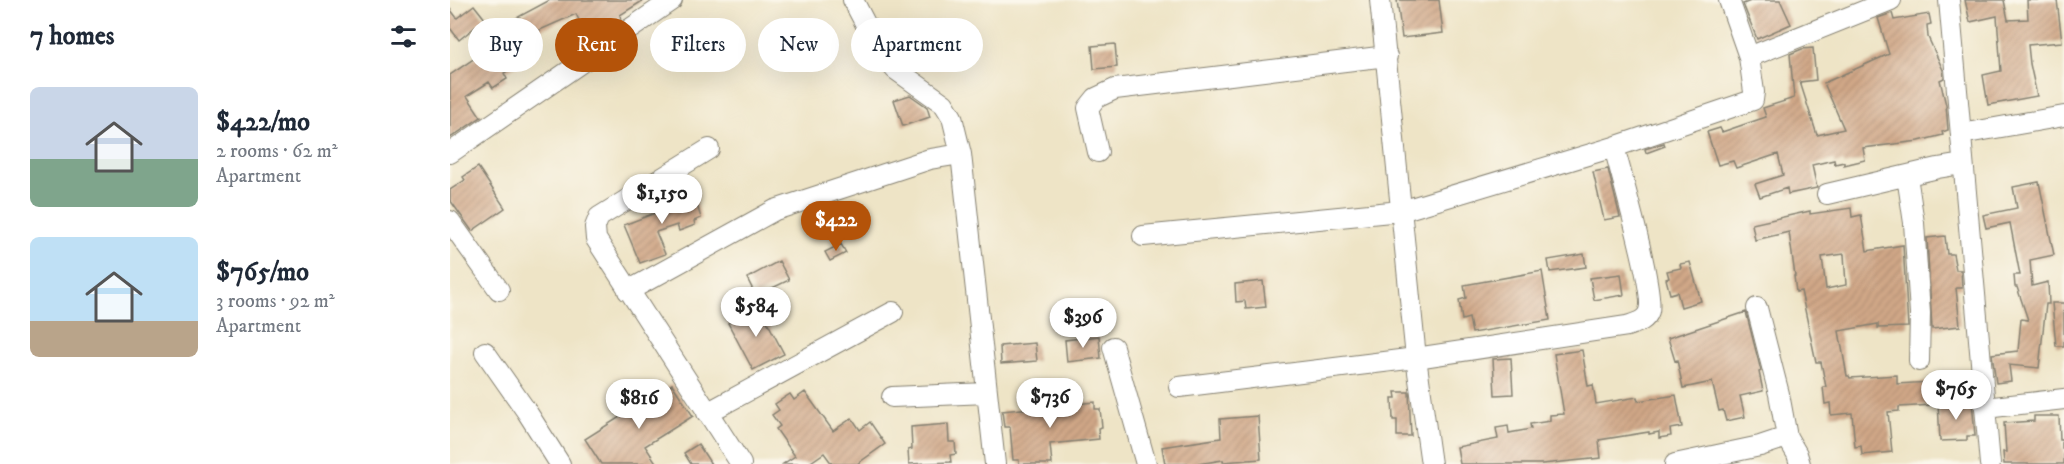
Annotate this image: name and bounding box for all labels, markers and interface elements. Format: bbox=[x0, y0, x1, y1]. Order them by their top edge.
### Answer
chip: Buy bbox=[468, 18, 543, 72]
chip: Rent bbox=[555, 18, 638, 72]
chip: Filters bbox=[650, 18, 746, 72]
chip: New bbox=[758, 18, 839, 72]
chip: Apartment bbox=[851, 18, 983, 72]
text: 7 homes bbox=[30, 20, 114, 53]
icon: filters bbox=[387, 20, 420, 53]
text: $422/mo bbox=[216, 106, 310, 139]
icon: home bbox=[78, 111, 150, 183]
text: 2 rooms · 62 m² bbox=[216, 139, 338, 164]
text: Apartment bbox=[216, 164, 301, 189]
pin: $1,150 bbox=[613, 174, 711, 225]
text: $1,150 bbox=[636, 181, 688, 206]
pin: $422 bbox=[800, 201, 872, 252]
text: $422 bbox=[815, 208, 857, 233]
text: $765/mo bbox=[216, 256, 309, 289]
icon: home bbox=[78, 261, 150, 333]
pin: $584 bbox=[720, 287, 792, 338]
text: 3 rooms · 92 m² bbox=[216, 289, 335, 314]
text: $584 bbox=[735, 294, 777, 319]
pin: $396 bbox=[1047, 298, 1119, 349]
text: $396 bbox=[1064, 305, 1102, 330]
text: Apartment bbox=[216, 314, 301, 339]
pin: $765 bbox=[1920, 370, 1992, 421]
text: $765 bbox=[1935, 377, 1977, 402]
pin: $736 bbox=[1014, 378, 1086, 429]
pin: $816 bbox=[603, 379, 675, 430]
text: $736 bbox=[1030, 385, 1070, 410]
text: $816 bbox=[620, 386, 658, 411]

